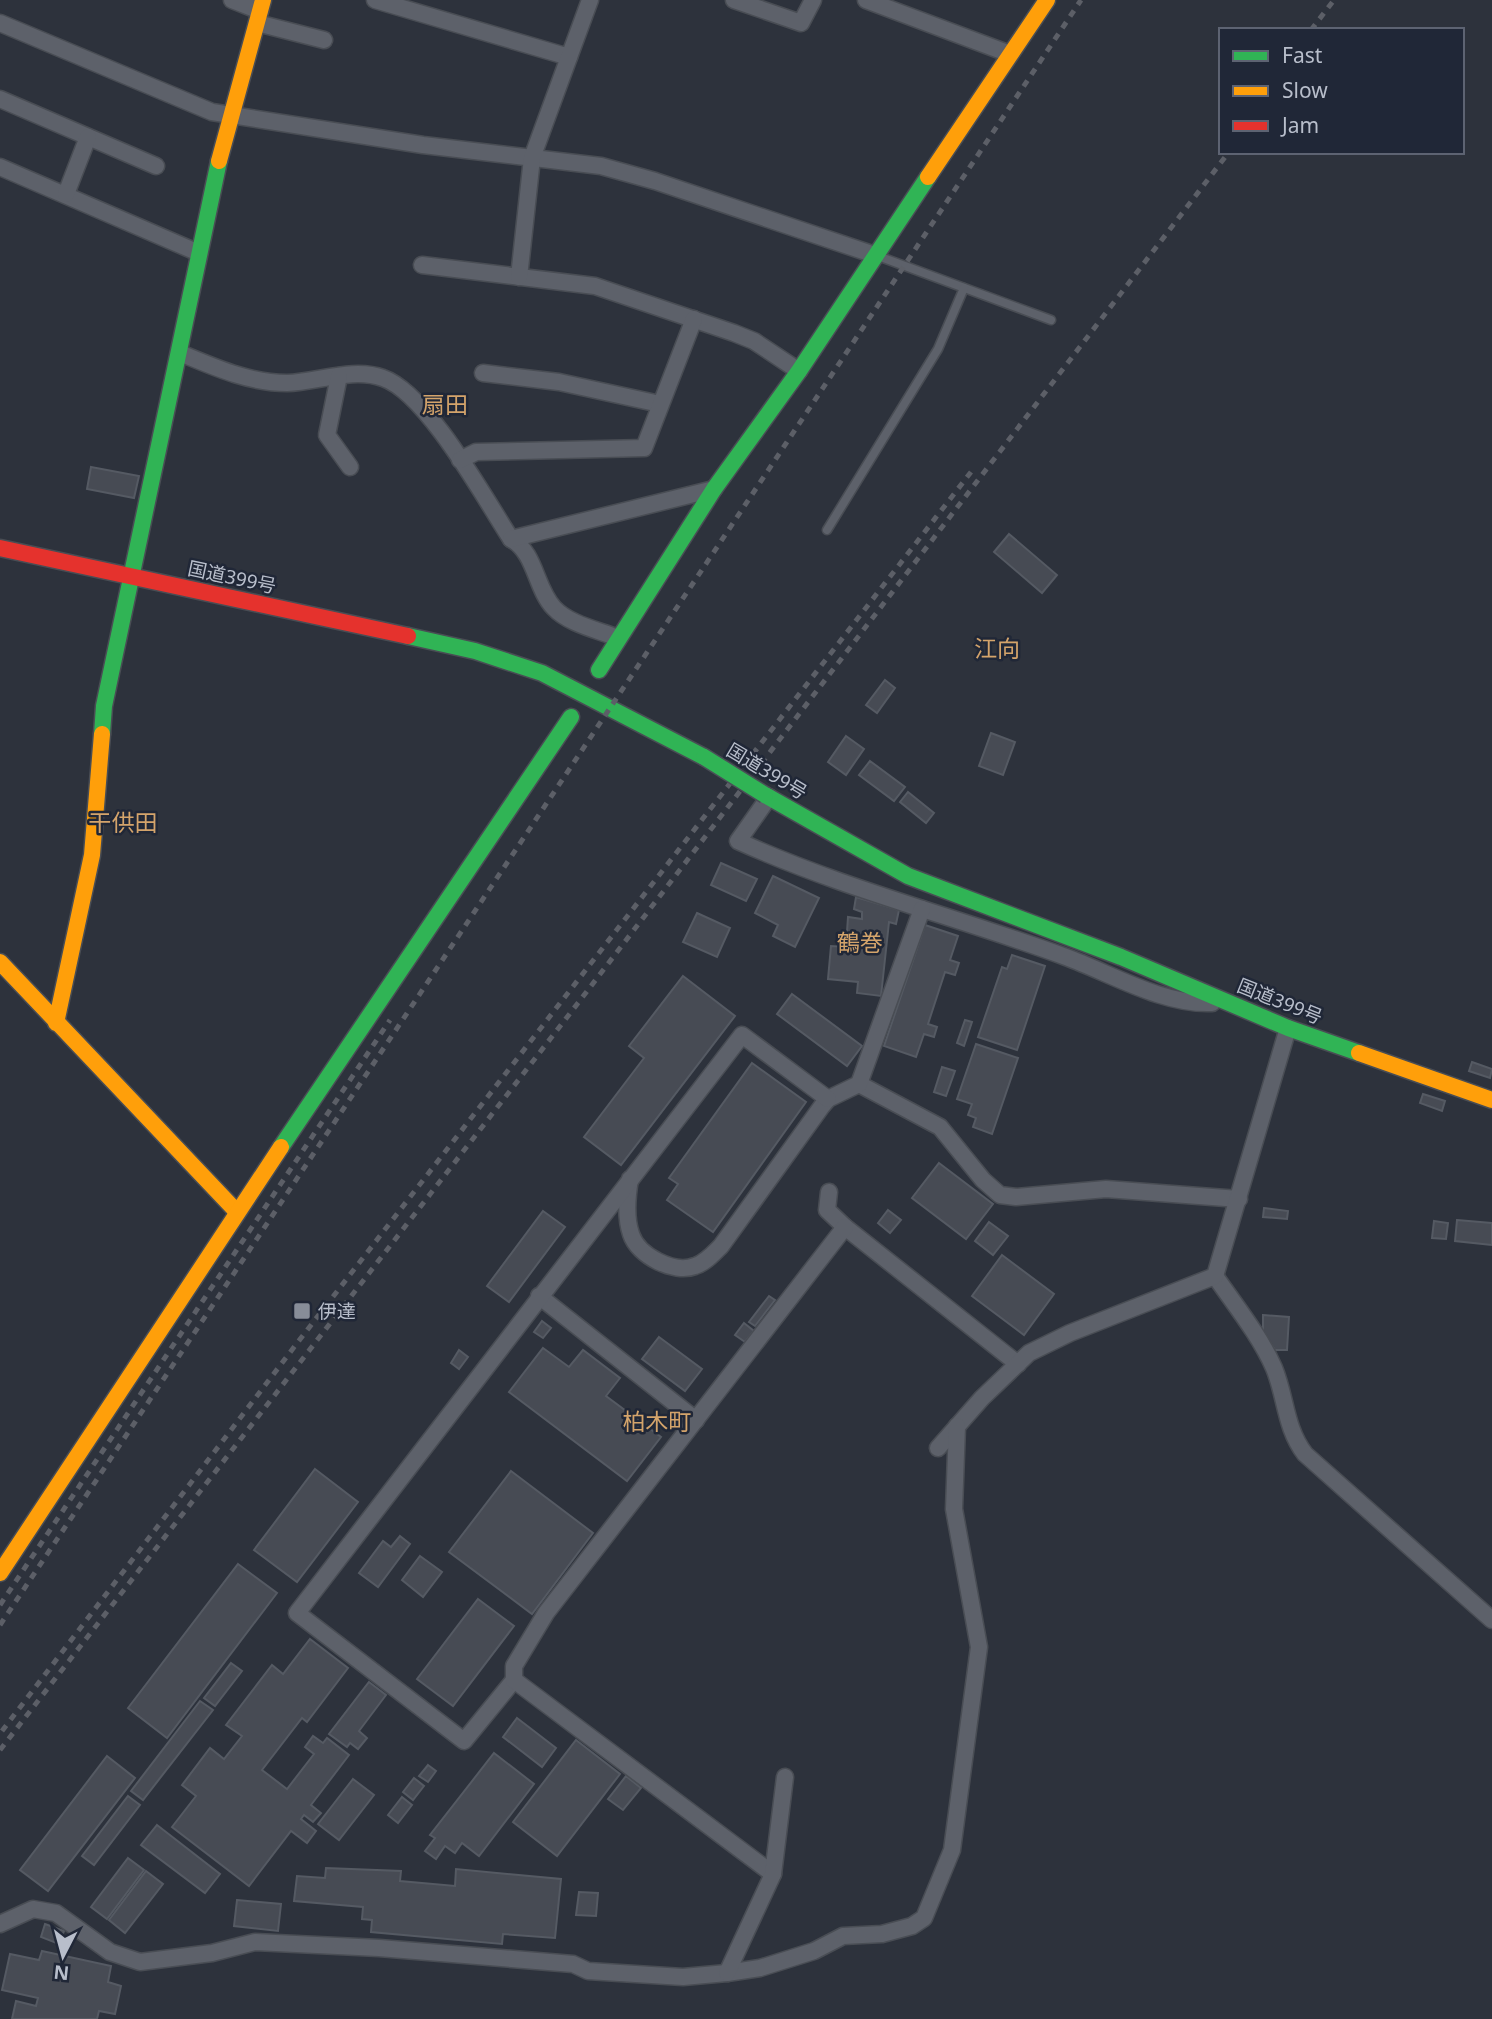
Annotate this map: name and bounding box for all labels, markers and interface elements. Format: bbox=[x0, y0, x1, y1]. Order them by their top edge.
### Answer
legend bbox=[1219, 28, 1464, 154]
text: Fast bbox=[1282, 41, 1323, 69]
text: Slow bbox=[1282, 76, 1328, 104]
text: Jam bbox=[1280, 111, 1319, 139]
district label: 扇田 bbox=[422, 388, 468, 420]
street label: 国道399号 bbox=[185, 555, 279, 599]
district label: 江向 bbox=[974, 632, 1020, 664]
street label: 国道399号 bbox=[722, 737, 812, 805]
district label: 干供田 bbox=[89, 806, 158, 838]
district label: 鶴巻 bbox=[837, 926, 883, 958]
street label: 国道399号 bbox=[1234, 972, 1326, 1030]
place label: 伊達 bbox=[318, 1298, 356, 1324]
marker: 伊達 bbox=[292, 1301, 312, 1321]
district label: 柏木町 bbox=[623, 1405, 692, 1437]
north arrow bbox=[28, 1921, 98, 1991]
text: N bbox=[52, 1959, 70, 1987]

